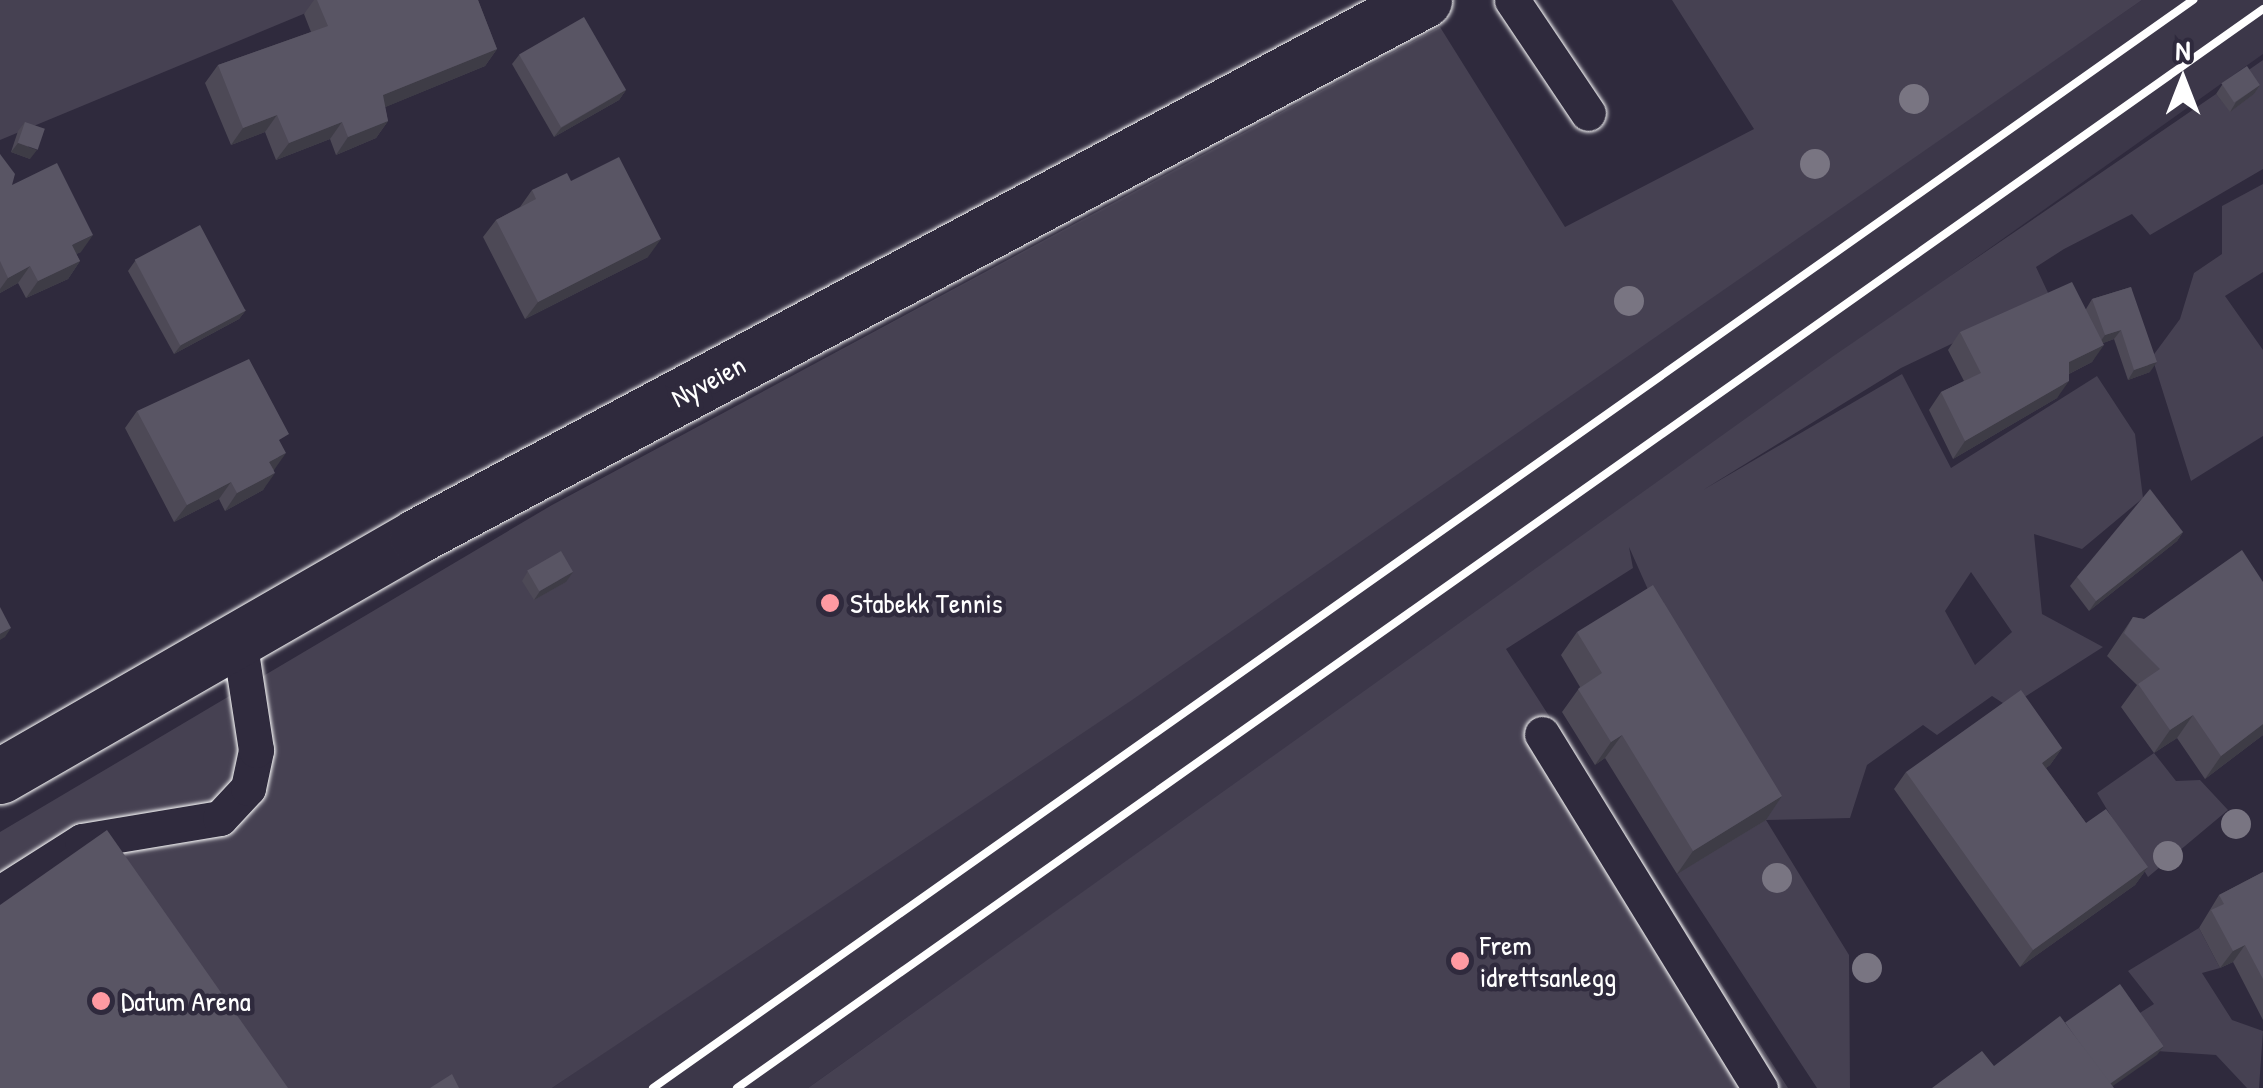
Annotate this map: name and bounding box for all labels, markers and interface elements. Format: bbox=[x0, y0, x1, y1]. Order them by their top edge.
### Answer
north arrow bbox=[2133, 30, 2233, 130]
text: N bbox=[2176, 31, 2190, 69]
street label: Nyveien bbox=[665, 348, 751, 414]
place label: Stabekk Tennis bbox=[850, 586, 1002, 620]
marker: Stabekk Tennis bbox=[819, 592, 841, 614]
place label: Frem idrettsanlegg bbox=[1480, 928, 1616, 994]
marker: Frem idrettsanlegg bbox=[1449, 950, 1471, 972]
place label: Datum Arena bbox=[121, 984, 251, 1018]
marker: Datum Arena bbox=[90, 990, 112, 1012]

